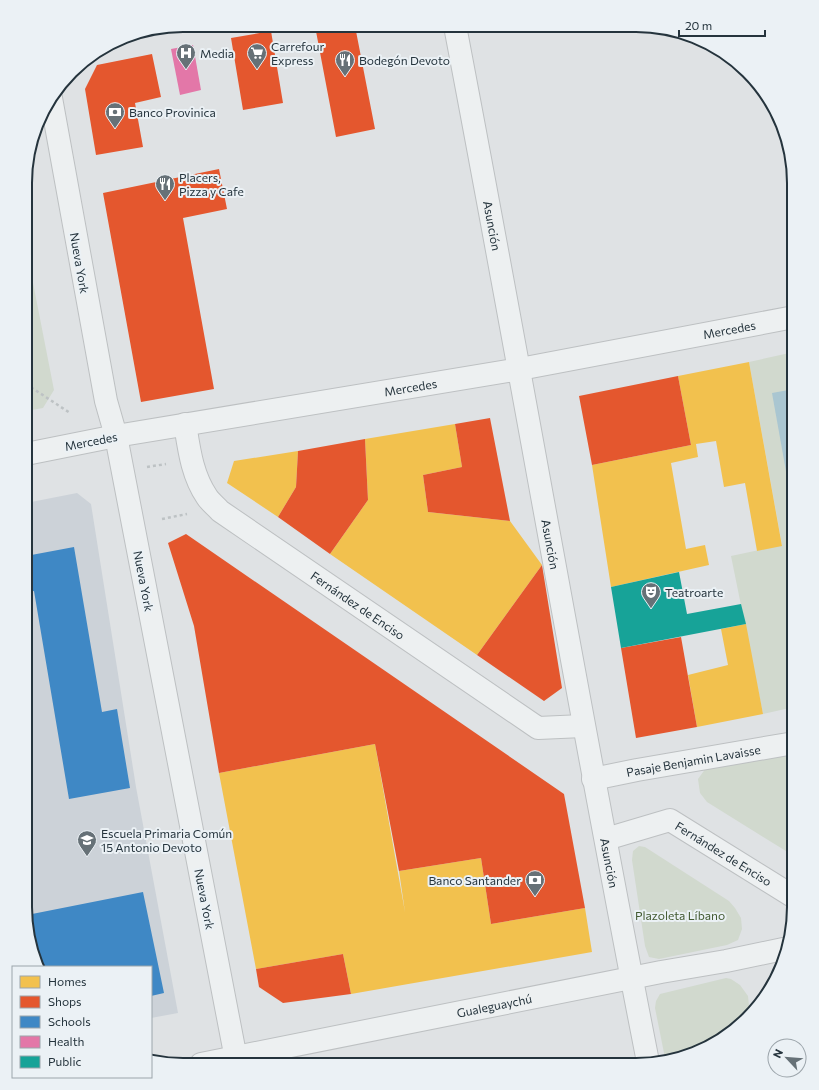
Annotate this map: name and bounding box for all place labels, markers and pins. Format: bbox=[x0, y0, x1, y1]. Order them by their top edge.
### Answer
place label: Carrefour Express bbox=[271, 39, 324, 67]
hospital icon: Media bbox=[175, 42, 197, 70]
supermarket icon: Carrefour Express bbox=[246, 42, 268, 70]
place label: Media bbox=[200, 46, 234, 60]
restaurant icon: Bodegón Devoto bbox=[334, 49, 356, 77]
place label: Bodegón Devoto bbox=[359, 53, 450, 67]
bank icon: Banco Provinica bbox=[104, 101, 126, 129]
place label: Banco Provinica bbox=[129, 105, 216, 119]
place label: Placers, Pizza y Cafe bbox=[179, 170, 244, 198]
restaurant icon: Placers, Pizza y Cafe bbox=[154, 173, 176, 201]
theatre icon: Teatroarte bbox=[640, 581, 662, 609]
place label: Teatroarte bbox=[665, 585, 723, 599]
place label: Escuela Primaria Común 15 Antonio Devoto bbox=[101, 826, 232, 854]
school or university icon: Escuela Primaria Común 15 Antonio Devoto bbox=[76, 829, 98, 857]
bank icon: Banco Santander bbox=[524, 869, 546, 897]
place label: Banco Santander bbox=[428, 873, 521, 887]

